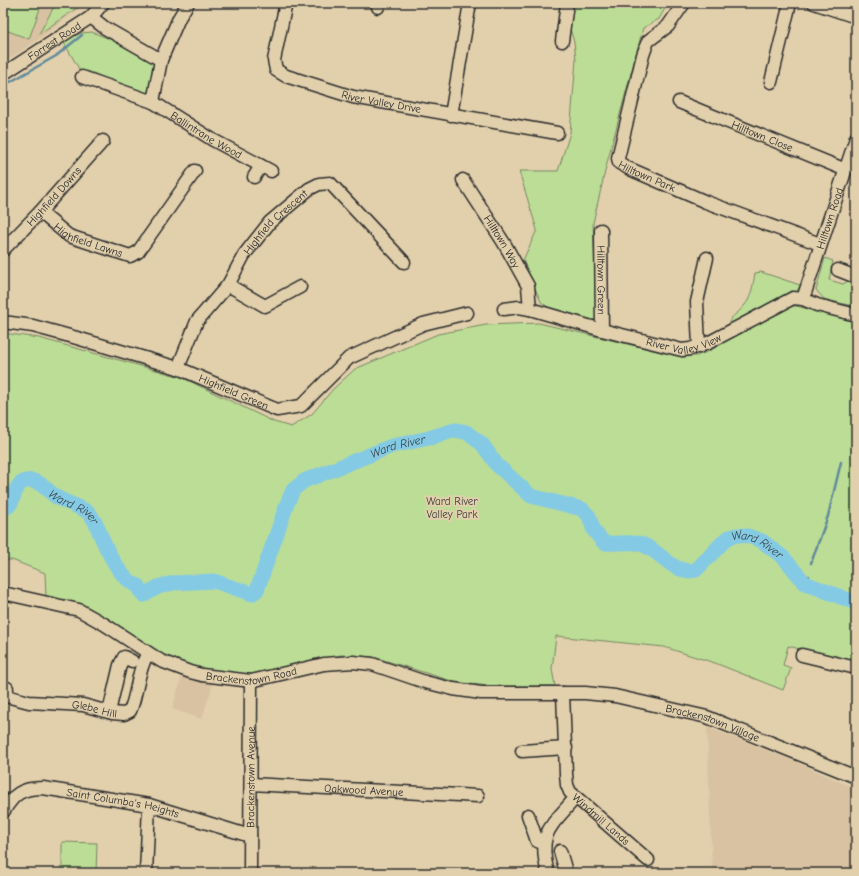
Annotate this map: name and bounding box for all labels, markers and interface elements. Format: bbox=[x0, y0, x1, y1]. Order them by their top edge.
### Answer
street label: Forrest Road bbox=[25, 19, 83, 63]
street label: River Valley Drive bbox=[340, 87, 423, 115]
street label: Ballintrane Wood bbox=[168, 108, 245, 161]
street label: Hilltown Close bbox=[730, 118, 795, 154]
street label: Hilltown Park bbox=[616, 157, 678, 195]
street label: Highfield Downs bbox=[24, 164, 84, 228]
street label: Highfield Crescent bbox=[241, 186, 311, 257]
street label: Hilltown Road bbox=[813, 186, 846, 251]
street label: Hilltown Way bbox=[481, 213, 523, 270]
street label: Highfield Lawns bbox=[51, 220, 125, 260]
street label: Hilltown Green bbox=[595, 245, 608, 315]
street label: River Valley View bbox=[645, 331, 724, 357]
street label: Highfield Green bbox=[197, 371, 271, 412]
water label: Ward River bbox=[368, 432, 428, 461]
water label: Ward River bbox=[46, 487, 102, 527]
park label: Ward River Valley Park bbox=[426, 495, 478, 521]
water label: Ward River bbox=[729, 526, 787, 563]
street label: Brackenstown Road bbox=[205, 664, 298, 688]
street label: Glebe Hill bbox=[72, 698, 118, 720]
street label: Brackenstown Village bbox=[664, 701, 762, 744]
street label: Brackenstown Avenue bbox=[244, 726, 257, 828]
street label: Oakwood Avenue bbox=[324, 781, 404, 799]
street label: Saint Columba's Heights bbox=[66, 785, 181, 820]
street label: Windmill Lands bbox=[570, 791, 633, 848]

